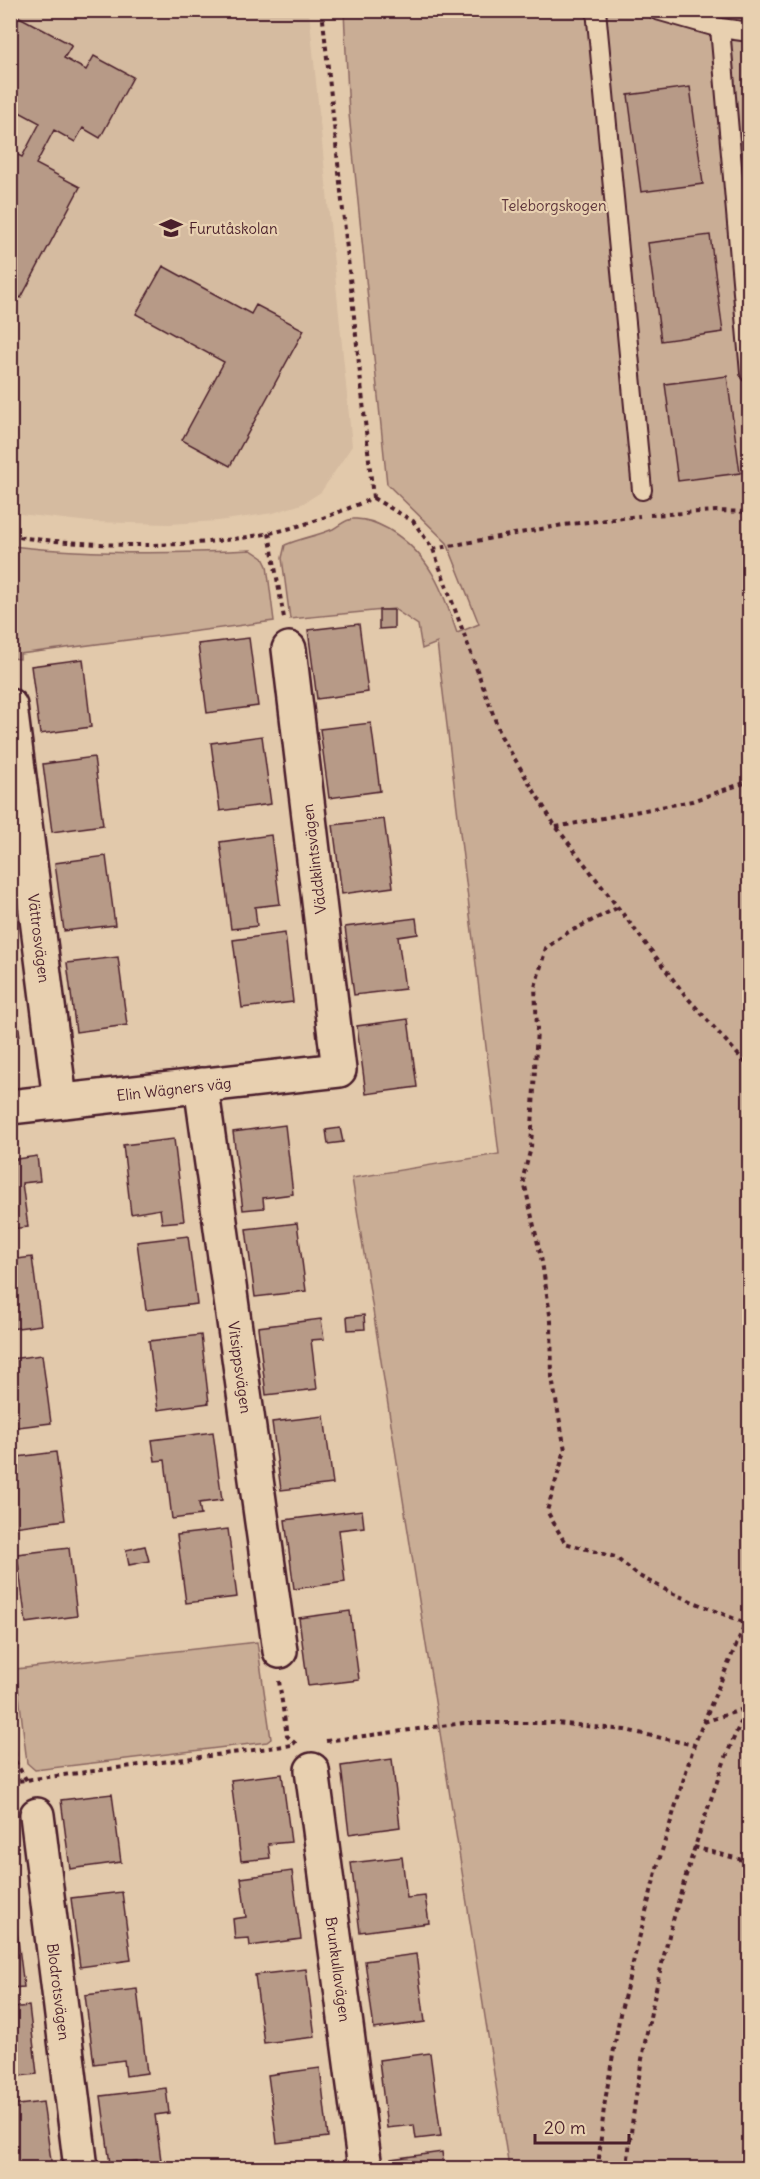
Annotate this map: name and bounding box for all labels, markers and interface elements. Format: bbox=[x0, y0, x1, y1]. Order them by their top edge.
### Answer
park label: Teleborgskogen bbox=[501, 196, 607, 215]
school or university icon: Furutåskolan bbox=[158, 215, 184, 241]
place label: Furutåskolan bbox=[189, 219, 278, 238]
street label: Väddklintsvägen bbox=[298, 803, 330, 915]
street label: Vättrosvägen bbox=[24, 892, 55, 984]
street label: Elin Wägners väg bbox=[116, 1073, 232, 1104]
street label: Vitsippsvägen bbox=[225, 1320, 256, 1415]
street label: Brunkullavägen bbox=[322, 1915, 355, 2023]
street label: Blodrotsvägen bbox=[44, 1942, 75, 2042]
scale bar bbox=[535, 2107, 630, 2145]
text: 20 m bbox=[544, 2116, 586, 2139]

